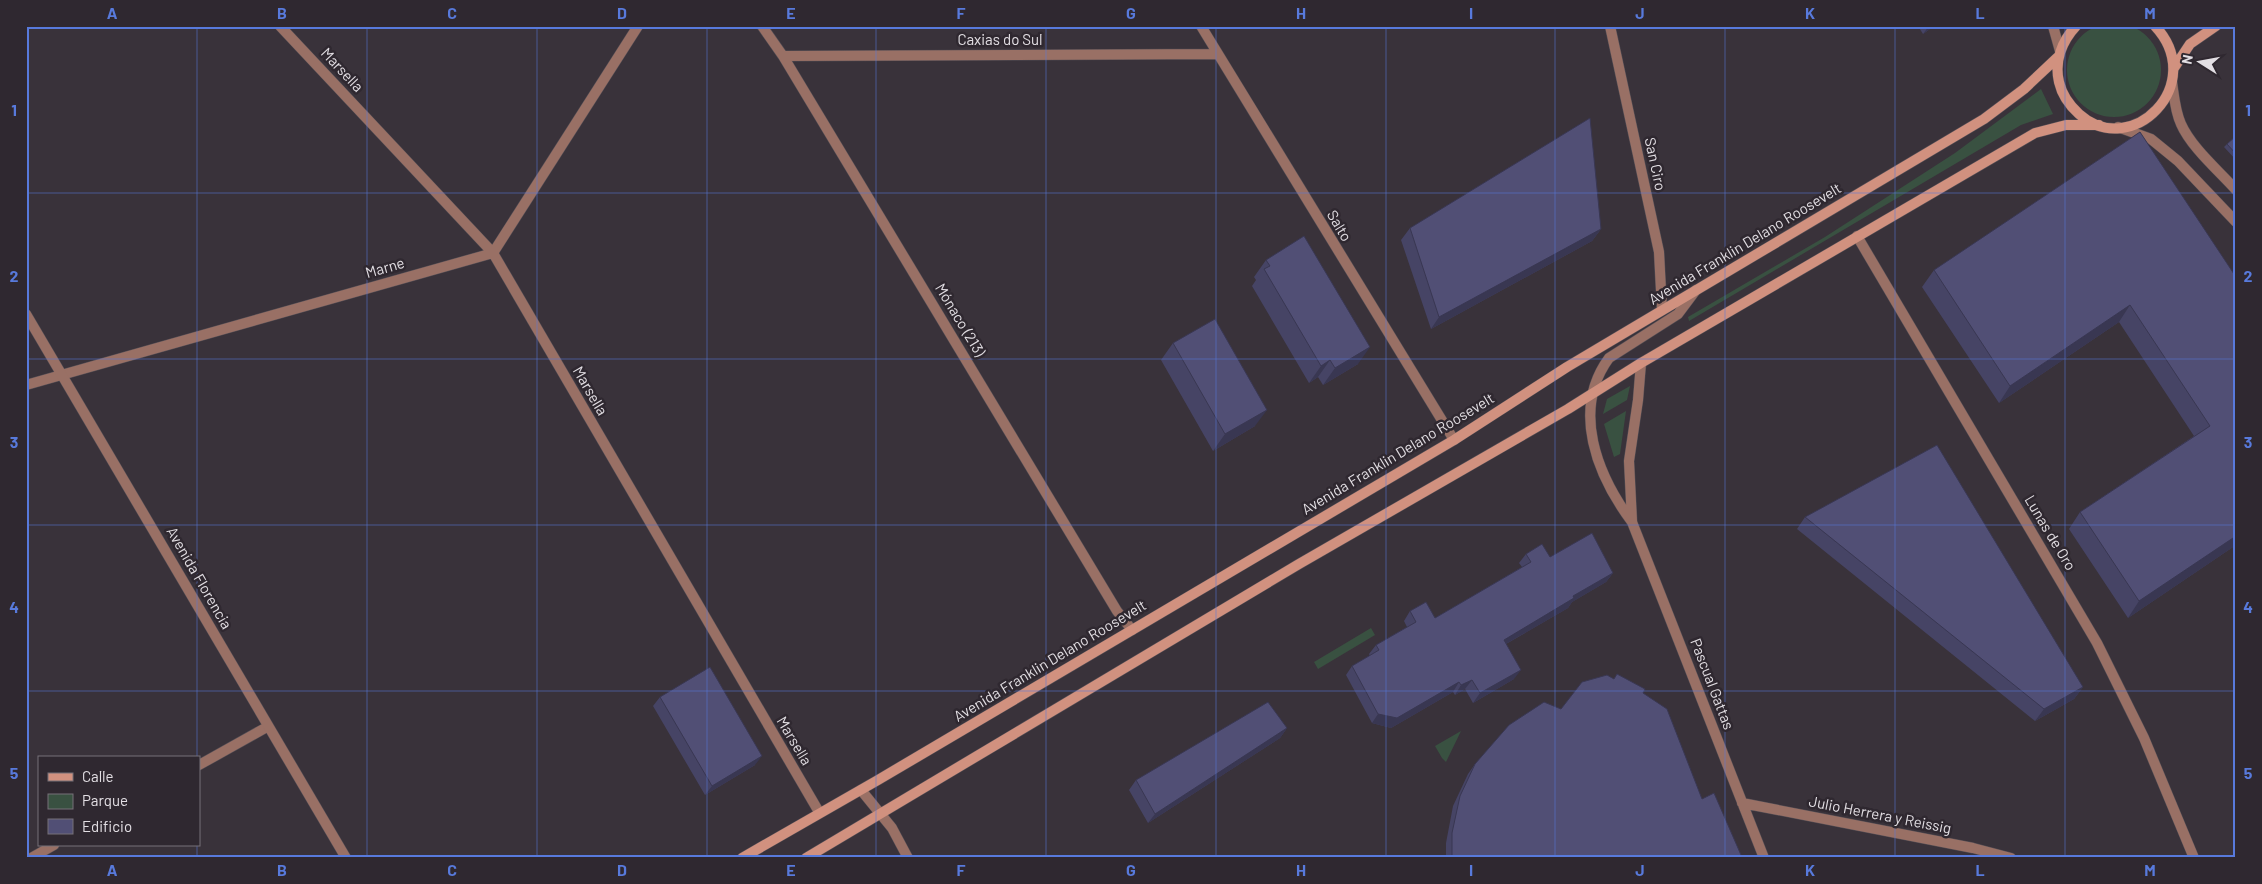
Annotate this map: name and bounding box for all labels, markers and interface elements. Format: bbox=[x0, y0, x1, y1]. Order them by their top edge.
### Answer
text: A bbox=[107, 3, 118, 22]
text: B bbox=[277, 3, 287, 22]
text: C bbox=[447, 3, 457, 22]
text: D bbox=[617, 3, 627, 22]
text: E bbox=[786, 3, 796, 22]
text: F bbox=[957, 3, 966, 22]
text: G bbox=[1126, 3, 1136, 22]
text: H bbox=[1296, 3, 1306, 22]
text: I bbox=[1469, 3, 1473, 22]
text: J bbox=[1635, 3, 1645, 22]
text: K bbox=[1805, 3, 1815, 22]
text: L bbox=[1975, 3, 1985, 22]
text: M bbox=[2144, 3, 2156, 22]
street label: Caxias do Sul bbox=[957, 30, 1043, 48]
north arrow bbox=[2174, 38, 2224, 88]
street label: Marsella bbox=[318, 44, 368, 95]
text: N bbox=[2178, 53, 2196, 66]
text: 1 bbox=[11, 100, 17, 119]
text: 1 bbox=[2245, 100, 2251, 119]
street label: San Ciro bbox=[1642, 136, 1670, 192]
street label: Avenida Franklin Delano Roosevelt bbox=[1645, 178, 1844, 308]
street label: Salto bbox=[1324, 207, 1356, 244]
street label: Marne bbox=[363, 253, 406, 281]
text: 2 bbox=[10, 266, 19, 285]
text: 2 bbox=[2244, 266, 2253, 285]
street label: Mónaco (213) bbox=[932, 280, 990, 359]
street label: Marsella bbox=[570, 363, 612, 418]
street label: Avenida Franklin Delano Roosevelt bbox=[1298, 388, 1497, 518]
text: 3 bbox=[10, 432, 18, 451]
text: 3 bbox=[2244, 432, 2252, 451]
street label: Lunas de Oro bbox=[2021, 492, 2080, 573]
street label: Avenida Florencia bbox=[163, 523, 236, 632]
street label: Avenida Franklin Delano Roosevelt bbox=[950, 595, 1149, 725]
text: 4 bbox=[9, 597, 19, 616]
text: 4 bbox=[2243, 597, 2253, 616]
street label: Pascual Gattas bbox=[1687, 636, 1739, 732]
street label: Marsella bbox=[773, 713, 816, 768]
legend bbox=[38, 756, 200, 846]
text: 5 bbox=[10, 763, 19, 782]
text: 5 bbox=[2244, 763, 2253, 782]
text: Calle bbox=[82, 767, 114, 785]
text: Parque bbox=[82, 791, 128, 809]
street label: Julio Herrera y Reissig bbox=[1807, 791, 1953, 837]
text: Edificio bbox=[82, 817, 132, 835]
text: A bbox=[107, 860, 118, 879]
text: B bbox=[277, 860, 287, 879]
text: C bbox=[447, 860, 457, 879]
text: D bbox=[617, 860, 627, 879]
text: E bbox=[786, 860, 796, 879]
text: F bbox=[957, 860, 966, 879]
text: G bbox=[1126, 860, 1136, 879]
text: H bbox=[1296, 860, 1306, 879]
text: I bbox=[1469, 860, 1473, 879]
text: J bbox=[1635, 860, 1645, 879]
text: K bbox=[1805, 860, 1815, 879]
text: L bbox=[1975, 860, 1985, 879]
text: M bbox=[2144, 860, 2156, 879]

